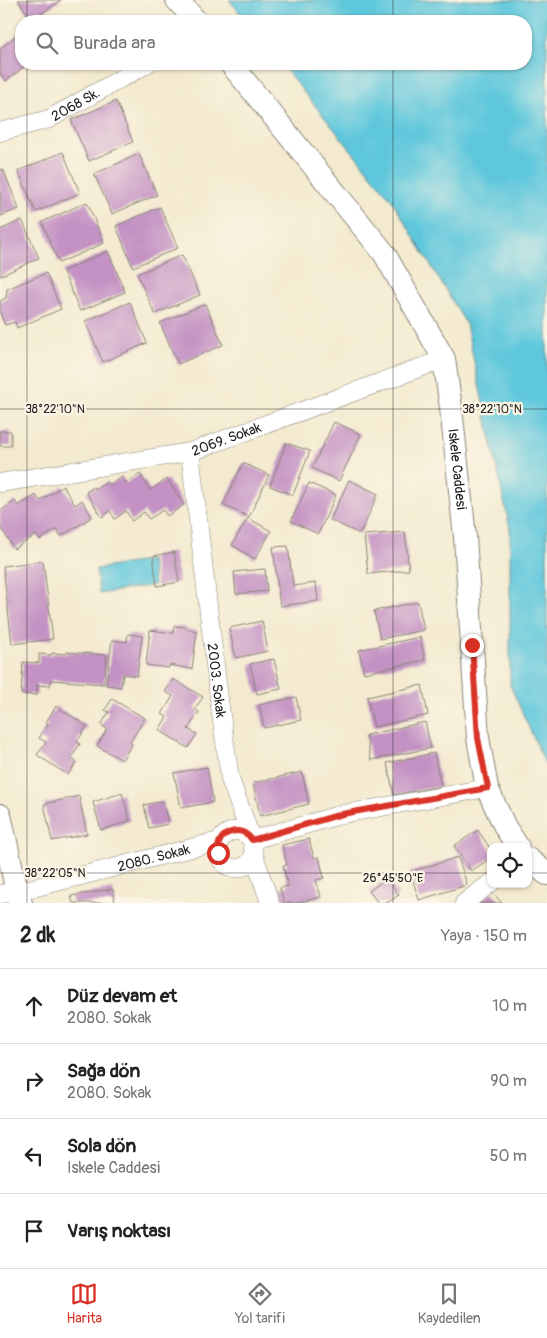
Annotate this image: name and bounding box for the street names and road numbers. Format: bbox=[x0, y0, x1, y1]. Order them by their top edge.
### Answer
street label: 2068 Sk. bbox=[49, 84, 103, 125]
street label: 2069. Sokak bbox=[189, 419, 264, 460]
street label: Iskele Caddesi bbox=[444, 428, 470, 511]
street label: 2003. Sokak bbox=[204, 642, 229, 719]
street label: 2080. Sokak bbox=[116, 841, 192, 875]

